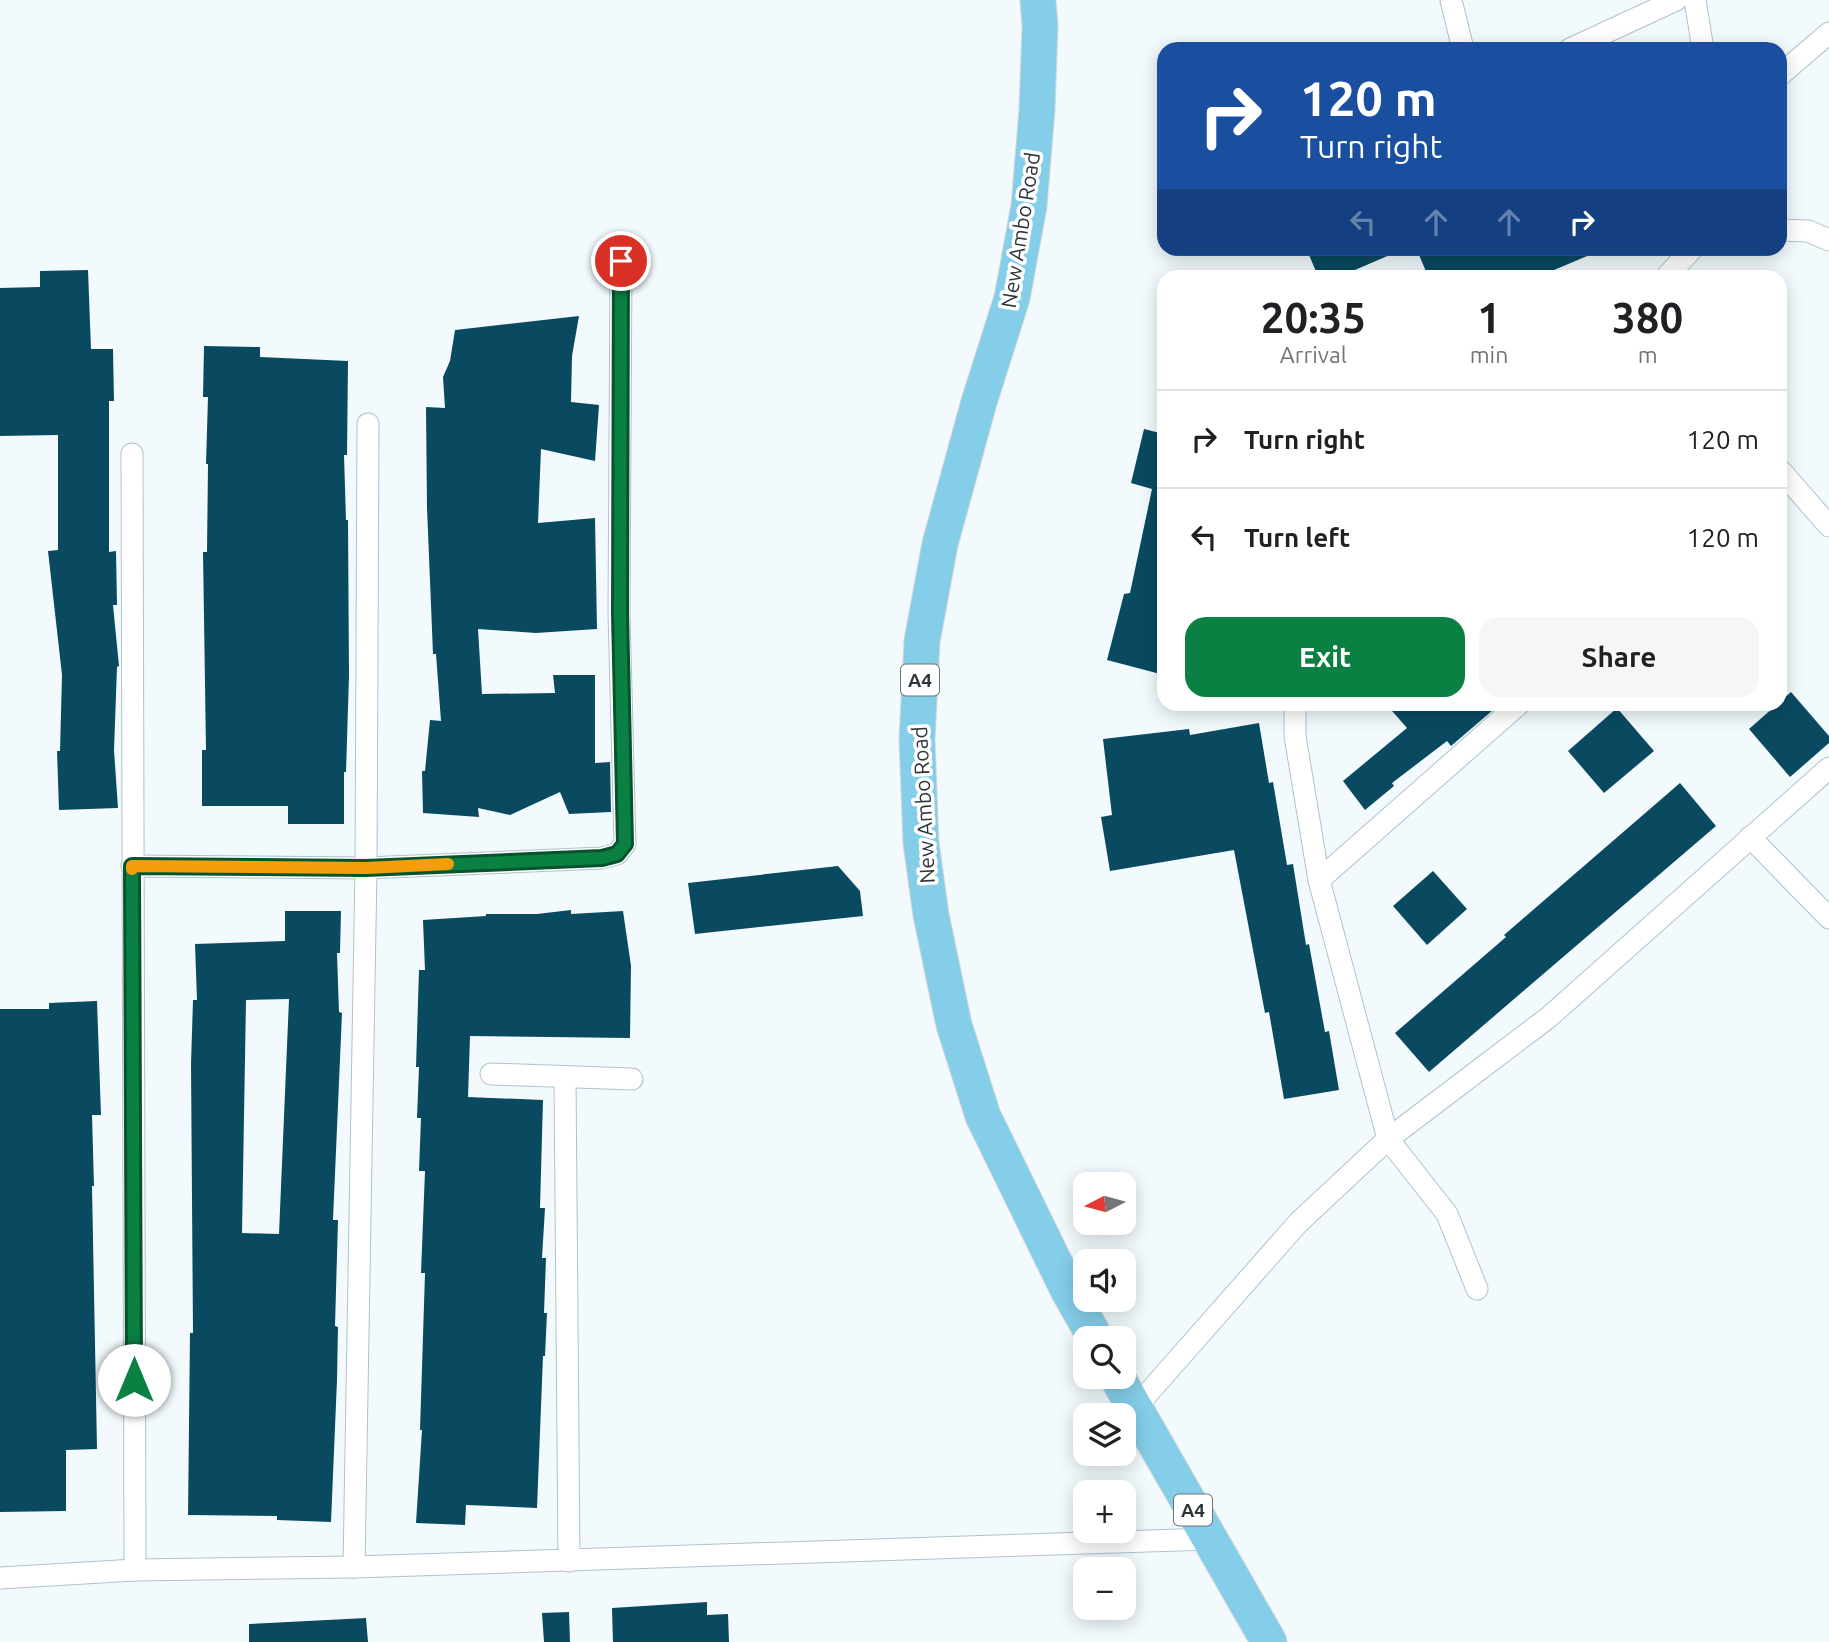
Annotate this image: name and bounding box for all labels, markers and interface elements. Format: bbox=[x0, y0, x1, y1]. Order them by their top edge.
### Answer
icon: right bbox=[1185, 70, 1276, 161]
text: 120 m bbox=[1300, 70, 1437, 125]
text: Turn right bbox=[1300, 128, 1442, 164]
street label: New Ambo Road bbox=[996, 150, 1044, 310]
icon: left bbox=[1344, 203, 1382, 241]
icon: ahead bbox=[1417, 203, 1455, 241]
icon: ahead bbox=[1490, 203, 1528, 241]
icon: right bbox=[1563, 203, 1601, 241]
pin bbox=[591, 231, 651, 291]
icon: arrive bbox=[602, 242, 640, 280]
text: 20:35 bbox=[1261, 294, 1366, 341]
text: 1 bbox=[1477, 294, 1501, 341]
text: 380 bbox=[1612, 294, 1683, 341]
text: Arrival bbox=[1280, 342, 1347, 367]
text: min bbox=[1470, 342, 1508, 367]
text: m bbox=[1638, 342, 1658, 367]
icon: right bbox=[1185, 420, 1223, 458]
text: Turn right bbox=[1244, 425, 1365, 454]
text: 120 m bbox=[1687, 425, 1759, 454]
icon: left bbox=[1185, 518, 1223, 556]
text: Turn left bbox=[1244, 523, 1350, 552]
text: 120 m bbox=[1687, 523, 1759, 552]
button: Exit bbox=[1185, 617, 1465, 697]
button: Share bbox=[1479, 617, 1759, 697]
road number: A4 bbox=[901, 664, 939, 695]
street label: New Ambo Road bbox=[907, 726, 939, 884]
north arrow bbox=[1073, 1172, 1136, 1236]
map controls bbox=[1073, 1172, 1136, 1620]
button: sound bbox=[1073, 1249, 1136, 1312]
button: search bbox=[1073, 1326, 1136, 1389]
position arrow bbox=[97, 1343, 171, 1417]
button: layers bbox=[1073, 1403, 1136, 1466]
button: + bbox=[1073, 1480, 1136, 1543]
road number: A4 bbox=[1174, 1494, 1212, 1526]
button: − bbox=[1073, 1557, 1136, 1620]

